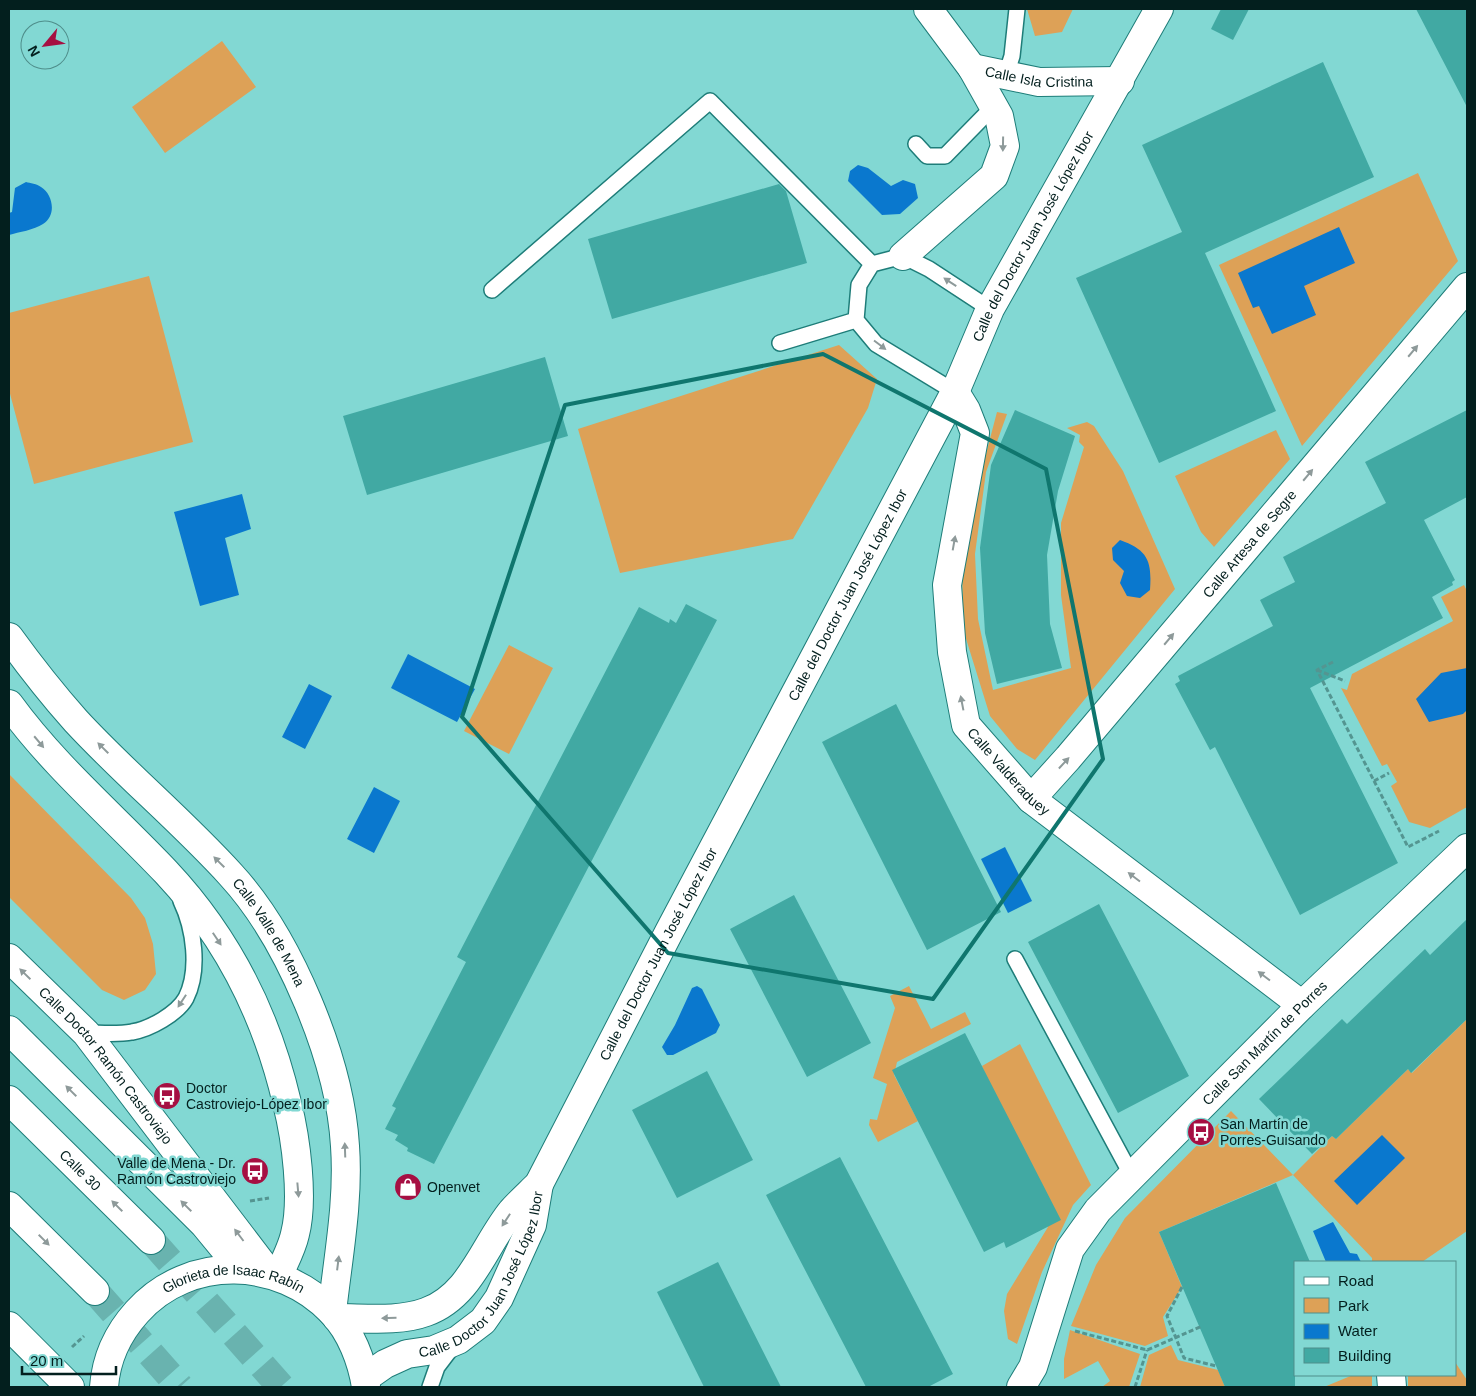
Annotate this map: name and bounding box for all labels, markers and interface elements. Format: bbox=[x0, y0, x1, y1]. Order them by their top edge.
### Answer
north arrow bbox=[20, 20, 70, 70]
text: N bbox=[24, 43, 43, 60]
street label: Calle Isla Cristina bbox=[984, 63, 1093, 90]
street label: Calle del Doctor Juan José López Ibor bbox=[969, 128, 1097, 344]
one-way arrow bbox=[999, 136, 1007, 152]
one-way arrow bbox=[943, 278, 956, 287]
one-way arrow bbox=[873, 340, 887, 350]
one-way arrow bbox=[1407, 345, 1418, 357]
one-way arrow bbox=[1303, 469, 1314, 482]
street label: Calle del Doctor Juan José López Ibor bbox=[785, 486, 910, 704]
street label: Calle Artesa de Segre bbox=[1199, 486, 1300, 601]
one-way arrow bbox=[951, 534, 959, 550]
one-way arrow bbox=[1164, 633, 1175, 646]
one-way arrow bbox=[958, 696, 966, 711]
street label: Calle Valderaduey bbox=[964, 724, 1053, 818]
one-way arrow bbox=[34, 735, 45, 748]
one-way arrow bbox=[97, 742, 109, 754]
one-way arrow bbox=[1058, 757, 1070, 769]
street label: Calle del Doctor Juan José López Ibor bbox=[596, 845, 720, 1063]
one-way arrow bbox=[213, 856, 225, 868]
one-way arrow bbox=[1128, 872, 1141, 883]
street label: Calle Valle de Mena bbox=[229, 875, 308, 989]
one-way arrow bbox=[212, 933, 222, 946]
one-way arrow bbox=[20, 968, 32, 980]
one-way arrow bbox=[1257, 970, 1270, 981]
street label: Calle San Martín de Porres bbox=[1199, 978, 1330, 1108]
street label: Calle Doctor Ramón Castroviejo bbox=[36, 984, 176, 1147]
one-way arrow bbox=[177, 994, 187, 1008]
place label: Doctor Castroviejo-López Ibor bbox=[186, 1080, 327, 1112]
bus stop icon: Doctor Castroviejo-López Ibor bbox=[152, 1081, 182, 1111]
one-way arrow bbox=[65, 1086, 77, 1098]
place label: San Martín de Porres-Guisando bbox=[1220, 1116, 1326, 1148]
bus stop icon: San Martín de Porres-Guisando bbox=[1186, 1117, 1216, 1147]
one-way arrow bbox=[341, 1141, 349, 1157]
street label: Calle 30 bbox=[56, 1146, 104, 1194]
place label: Valle de Mena - Dr. Ramón Castroviejo bbox=[117, 1155, 236, 1187]
bus stop icon: Valle de Mena - Dr. Ramón Castroviejo bbox=[240, 1156, 270, 1186]
shop icon: Openvet bbox=[393, 1172, 423, 1202]
place label: Openvet bbox=[427, 1179, 480, 1195]
one-way arrow bbox=[294, 1183, 302, 1199]
street label: Calle Doctor Juan José López Ibor bbox=[418, 1190, 546, 1360]
one-way arrow bbox=[111, 1200, 123, 1212]
one-way arrow bbox=[180, 1200, 192, 1212]
one-way arrow bbox=[502, 1213, 511, 1227]
one-way arrow bbox=[234, 1228, 244, 1242]
one-way arrow bbox=[37, 1234, 49, 1246]
one-way arrow bbox=[334, 1255, 342, 1271]
legend bbox=[1294, 1261, 1456, 1376]
text: Glorieta de Isaac Rabín bbox=[160, 1262, 308, 1296]
text: Road bbox=[1338, 1272, 1374, 1289]
street label: Glorieta de Isaac Rabín bbox=[160, 1285, 308, 1301]
text: Park bbox=[1338, 1297, 1369, 1314]
one-way arrow bbox=[380, 1314, 396, 1322]
text: Water bbox=[1338, 1322, 1377, 1339]
scale bar bbox=[22, 1344, 116, 1376]
text: Building bbox=[1338, 1347, 1391, 1364]
text: 20 m bbox=[30, 1352, 63, 1369]

